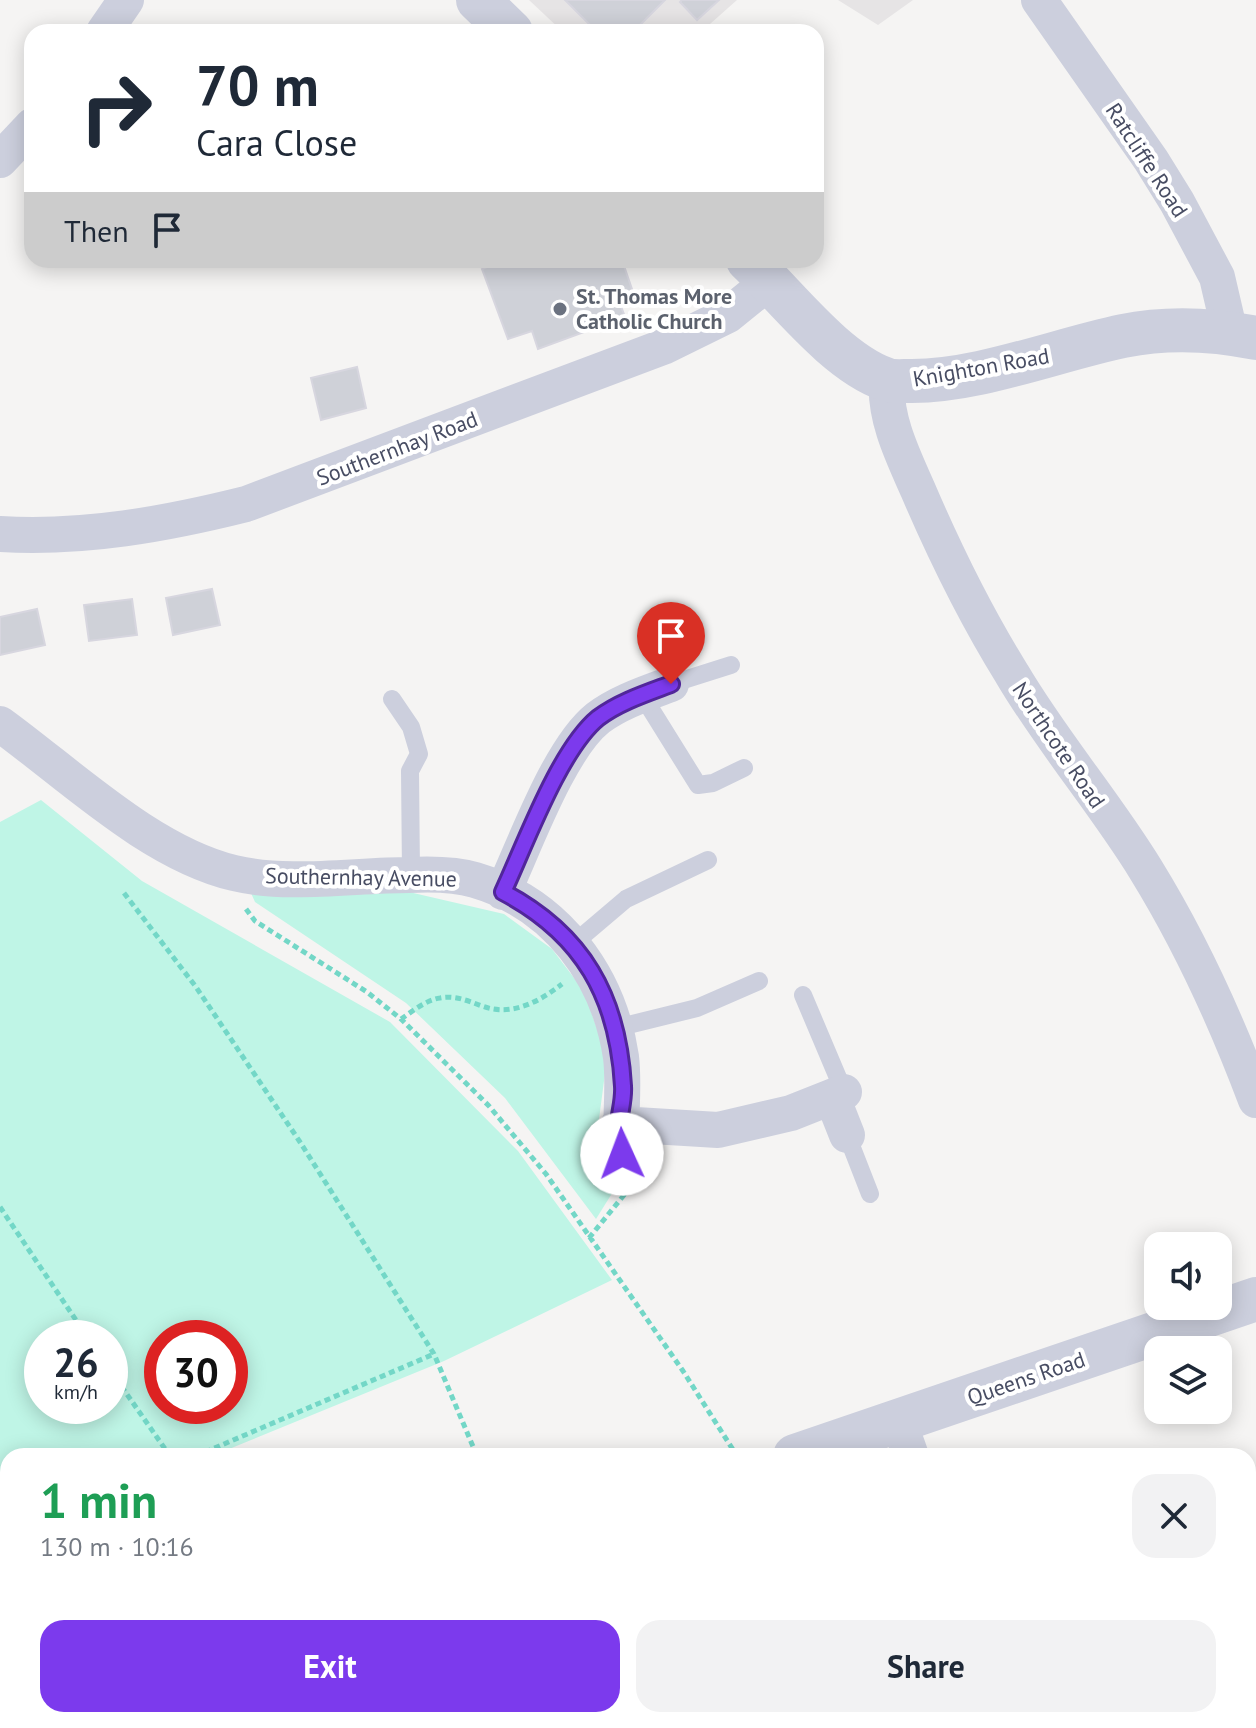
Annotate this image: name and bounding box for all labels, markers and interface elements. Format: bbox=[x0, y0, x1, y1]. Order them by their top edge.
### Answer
text: 70 m bbox=[196, 49, 319, 121]
icon: right bbox=[64, 56, 168, 160]
street label: Ratcliffe Road bbox=[1100, 98, 1194, 222]
text: Cara Close bbox=[196, 119, 357, 166]
icon: arrive bbox=[145, 208, 189, 252]
text: Then bbox=[64, 211, 129, 250]
place label: St. Thomas More Catholic Church bbox=[576, 282, 732, 335]
marker: St. Thomas More Catholic Church bbox=[551, 300, 569, 318]
street label: Knighton Road bbox=[911, 341, 1051, 393]
street label: Southernhay Road bbox=[312, 404, 482, 492]
pin bbox=[637, 602, 705, 684]
icon: arrive bbox=[649, 614, 693, 658]
street label: Northcote Road bbox=[1006, 677, 1112, 813]
street label: Southernhay Avenue bbox=[265, 861, 457, 893]
position arrow bbox=[580, 1112, 664, 1196]
map controls bbox=[1144, 1232, 1232, 1424]
button: sound bbox=[1144, 1232, 1232, 1320]
speed limit sign: 30 bbox=[144, 1320, 248, 1424]
text: 26 bbox=[53, 1336, 99, 1388]
button: layers bbox=[1144, 1336, 1232, 1424]
street label: Queens Road bbox=[963, 1345, 1089, 1411]
text: km/h bbox=[54, 1379, 98, 1405]
text: 1 min bbox=[40, 1469, 157, 1531]
button: close bbox=[1132, 1474, 1216, 1558]
text: 130 m · 10:16 bbox=[40, 1530, 194, 1563]
button: Exit bbox=[40, 1620, 620, 1712]
button: Share bbox=[636, 1620, 1216, 1712]

